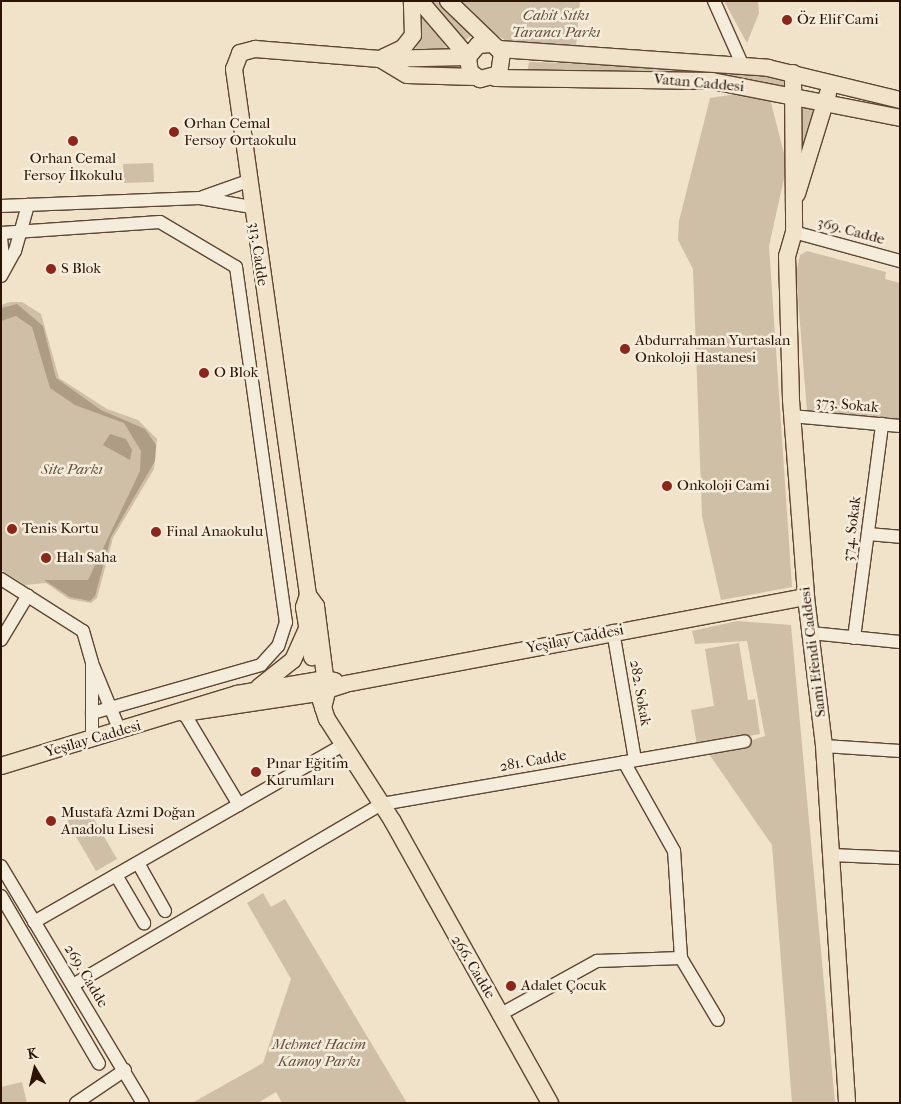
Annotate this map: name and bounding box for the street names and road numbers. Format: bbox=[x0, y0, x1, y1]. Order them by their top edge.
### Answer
street label: Vatan Caddesi bbox=[653, 70, 745, 96]
street label: 369. Cadde bbox=[815, 213, 887, 249]
street label: 313. Cadde bbox=[245, 221, 271, 287]
street label: 373. Sokak bbox=[815, 393, 879, 417]
street label: 374. Sokak bbox=[839, 495, 865, 563]
street label: Sami Efendi Caddesi bbox=[796, 586, 830, 718]
street label: Yeşilay Caddesi bbox=[525, 621, 625, 657]
street label: 282. Sokak bbox=[625, 659, 655, 727]
street label: Yeşilay Caddesi bbox=[43, 717, 143, 761]
street label: 281. Cadde bbox=[498, 746, 568, 776]
street label: 266. Cadde bbox=[447, 932, 499, 1002]
street label: 269. Cadde bbox=[60, 941, 112, 1011]

